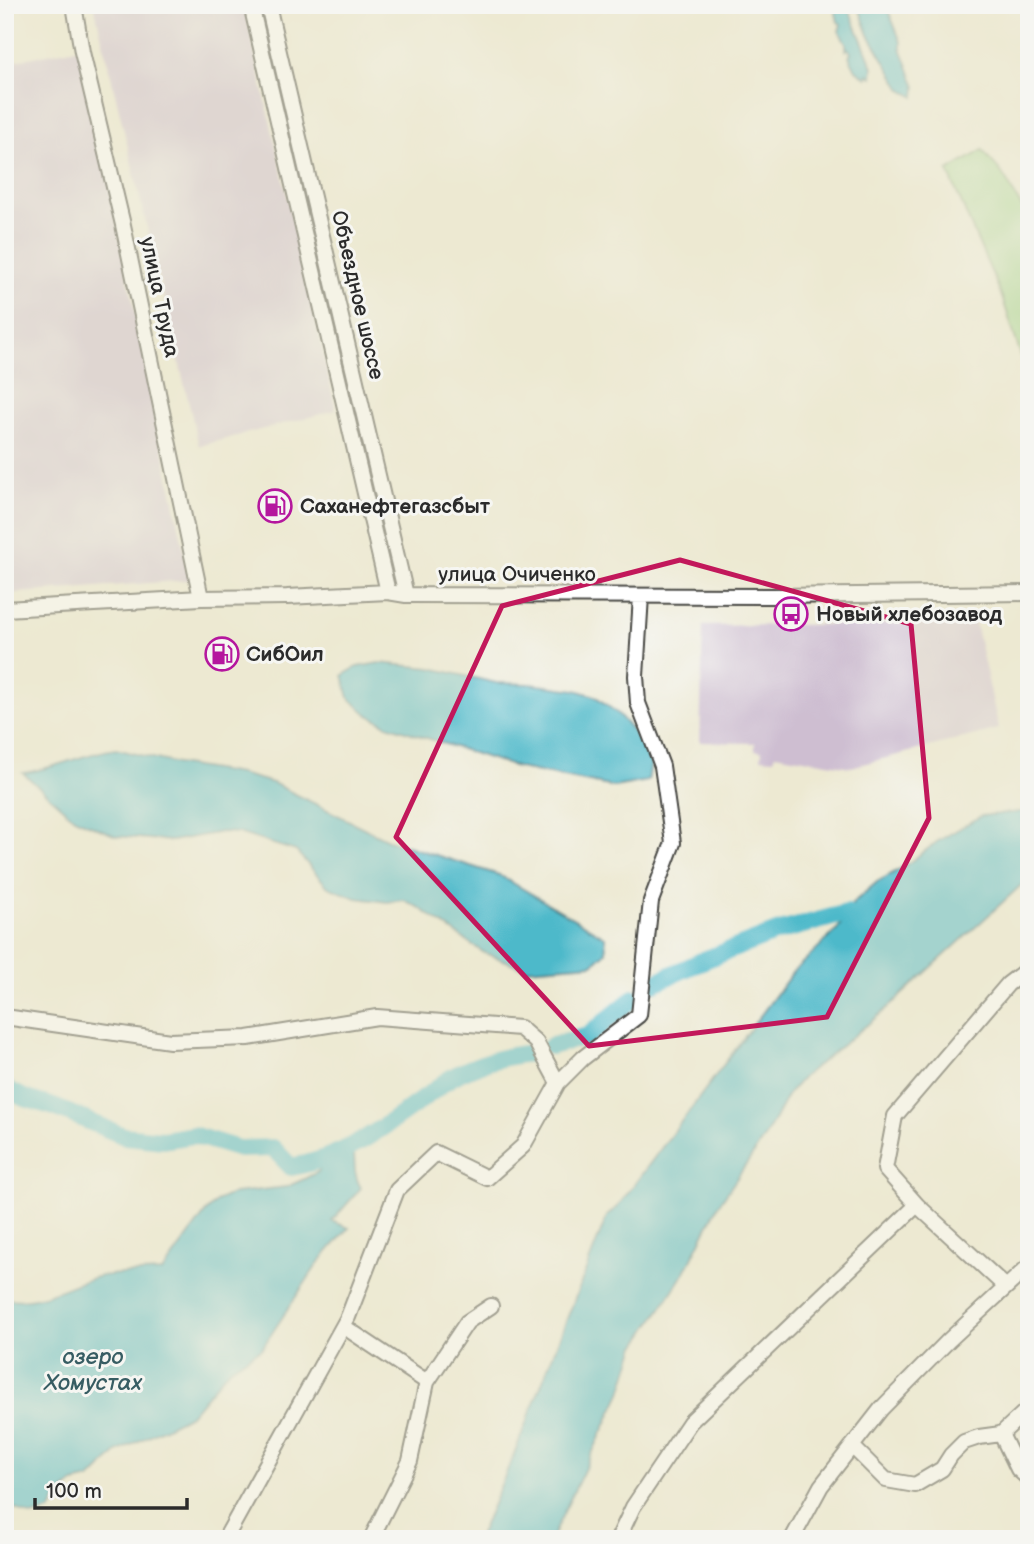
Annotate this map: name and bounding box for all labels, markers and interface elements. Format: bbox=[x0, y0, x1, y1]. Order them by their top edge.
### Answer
street label: Объездное шоссе bbox=[326, 208, 389, 382]
street label: улица Труда bbox=[135, 235, 185, 360]
fuel station icon: Саханефтегазсбыт bbox=[256, 487, 294, 525]
place label: Саханефтегазсбыт bbox=[300, 494, 490, 519]
street label: улица Очиченко bbox=[438, 562, 596, 587]
bus stop icon: Новый хлебозавод bbox=[772, 595, 810, 633]
place label: Новый хлебозавод bbox=[816, 602, 1003, 627]
fuel station icon: СибОил bbox=[203, 635, 241, 673]
place label: СибОил bbox=[246, 642, 324, 667]
water label: озеро Хомустах bbox=[43, 1343, 142, 1397]
scale bar bbox=[35, 1467, 187, 1511]
text: 100 m bbox=[46, 1479, 102, 1504]

